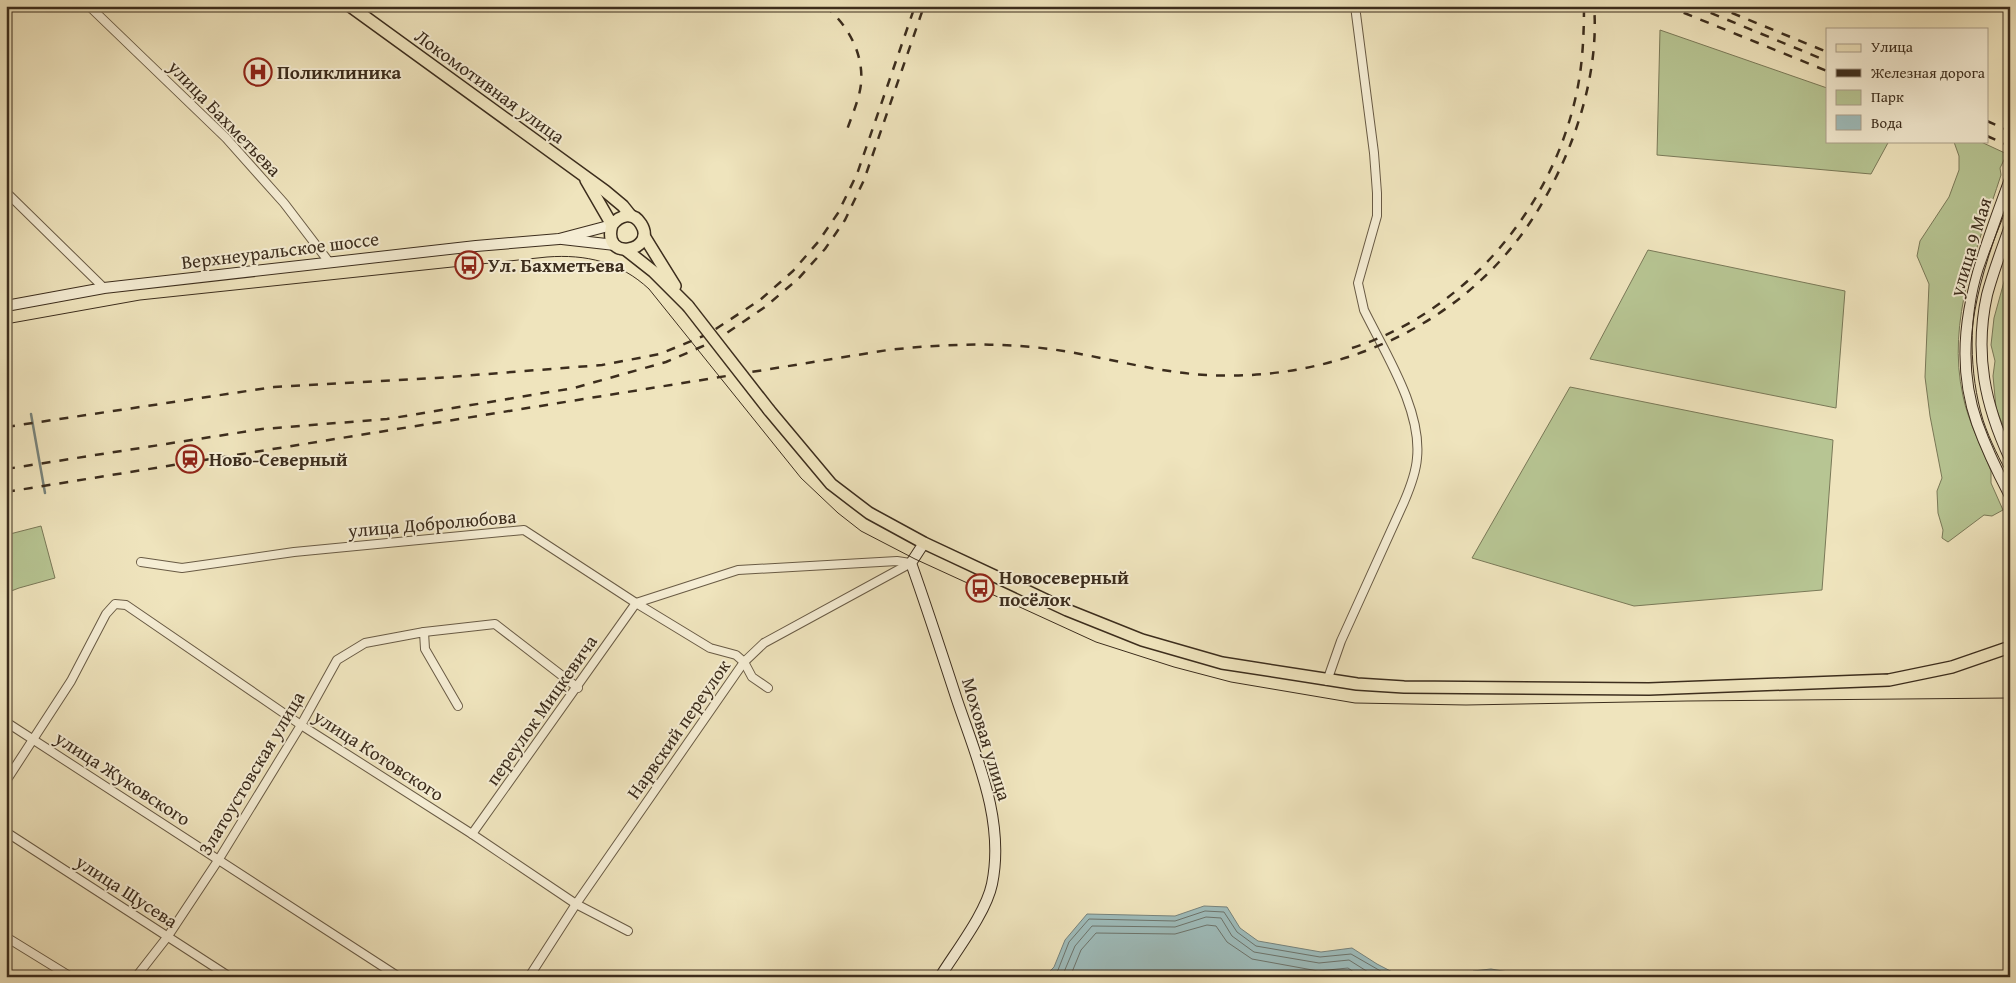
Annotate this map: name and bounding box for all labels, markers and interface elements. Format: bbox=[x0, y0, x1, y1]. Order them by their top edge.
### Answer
street label: Локомотивная улица bbox=[409, 22, 571, 150]
legend bbox=[1826, 28, 1988, 142]
text: Улица bbox=[1871, 36, 1914, 57]
street label: улица Бахметьева bbox=[161, 53, 288, 183]
hospital icon: Поликлиника bbox=[243, 57, 273, 87]
place label: Поликлиника bbox=[277, 58, 401, 86]
text: Железная дорога bbox=[1870, 62, 1986, 83]
text: Парк bbox=[1871, 86, 1904, 107]
text: Вода bbox=[1871, 112, 1903, 133]
street label: улица 9 Мая bbox=[1941, 194, 1998, 301]
street label: Верхнеуральское шоссе bbox=[180, 224, 381, 276]
bus stop icon: Ул. Бахметьева bbox=[454, 250, 484, 280]
place label: Ул. Бахметьева bbox=[488, 251, 625, 279]
station icon: Ново-Северный bbox=[175, 444, 205, 474]
place label: Ново-Северный bbox=[209, 445, 348, 473]
street label: улица Добролюбова bbox=[346, 502, 517, 544]
place label: Новосеверный посёлок bbox=[999, 563, 1129, 613]
bus stop icon: Новосеверный посёлок bbox=[965, 573, 995, 603]
street label: переулок Мицкевича bbox=[478, 629, 604, 791]
street label: Нарвский переулок bbox=[619, 653, 737, 805]
street label: Моховая улица bbox=[955, 674, 1019, 804]
street label: Златоустовская улица bbox=[191, 686, 311, 860]
street label: улица Котовского bbox=[307, 702, 450, 808]
street label: улица Жуковского bbox=[49, 723, 196, 832]
street label: улица Щусева bbox=[70, 847, 184, 935]

